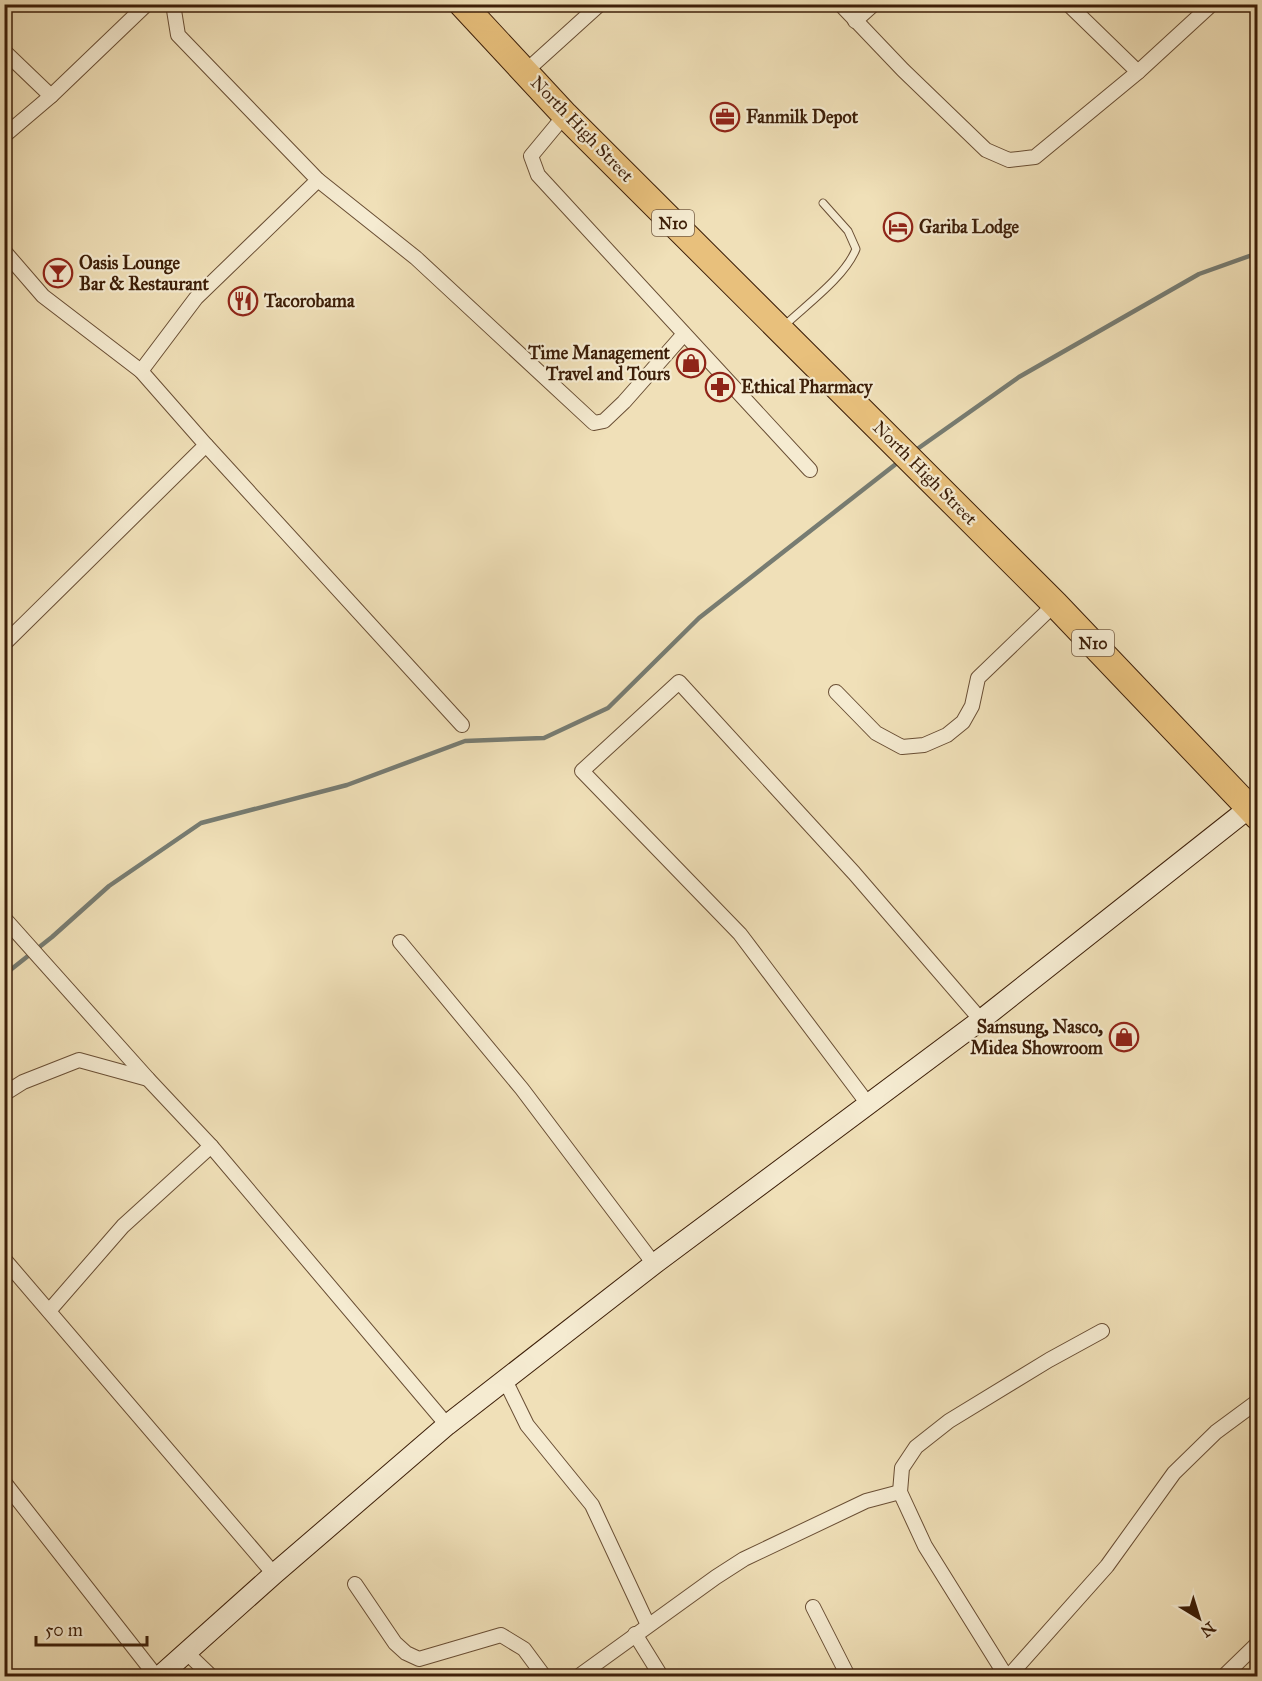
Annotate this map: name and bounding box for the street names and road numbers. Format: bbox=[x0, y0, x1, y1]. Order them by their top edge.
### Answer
street label: North High Street bbox=[525, 71, 638, 188]
road number: N10 bbox=[652, 210, 694, 236]
street label: North High Street bbox=[868, 416, 982, 531]
road number: N10 bbox=[1072, 630, 1114, 656]

